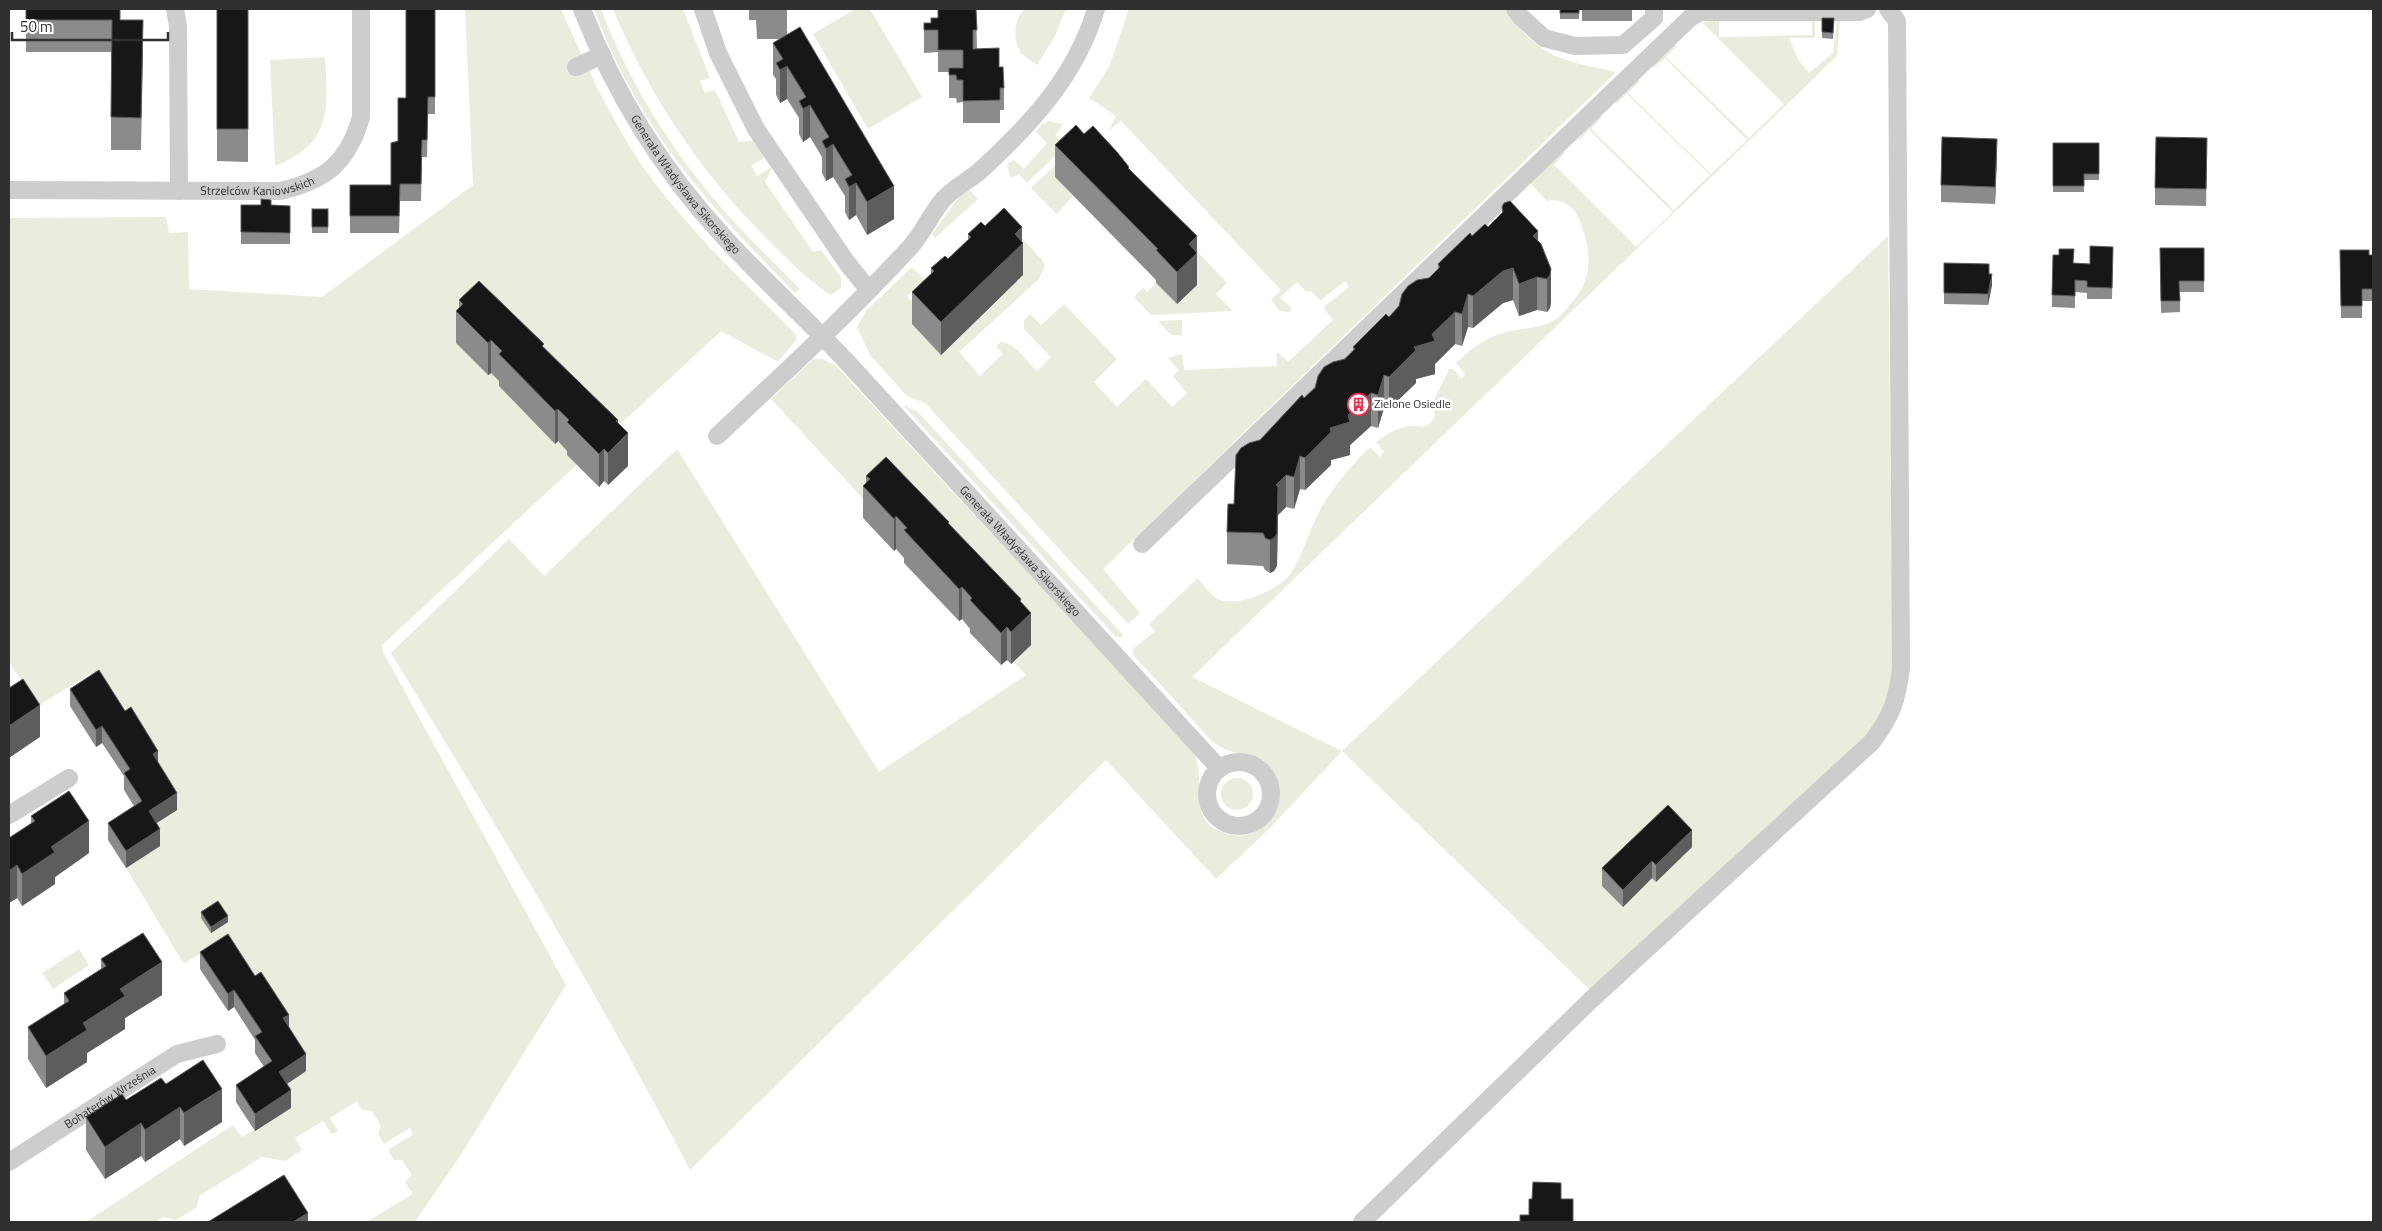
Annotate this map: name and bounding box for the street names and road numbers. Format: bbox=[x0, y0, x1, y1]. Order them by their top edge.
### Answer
street label: Generała Władysława Sikorskiego bbox=[626, 111, 745, 258]
street label: Strzelców Kaniowskich bbox=[200, 171, 318, 200]
street label: Generała Władysława Sikorskiego bbox=[955, 481, 1086, 620]
street label: Bohaterów Września bbox=[60, 1060, 159, 1133]

